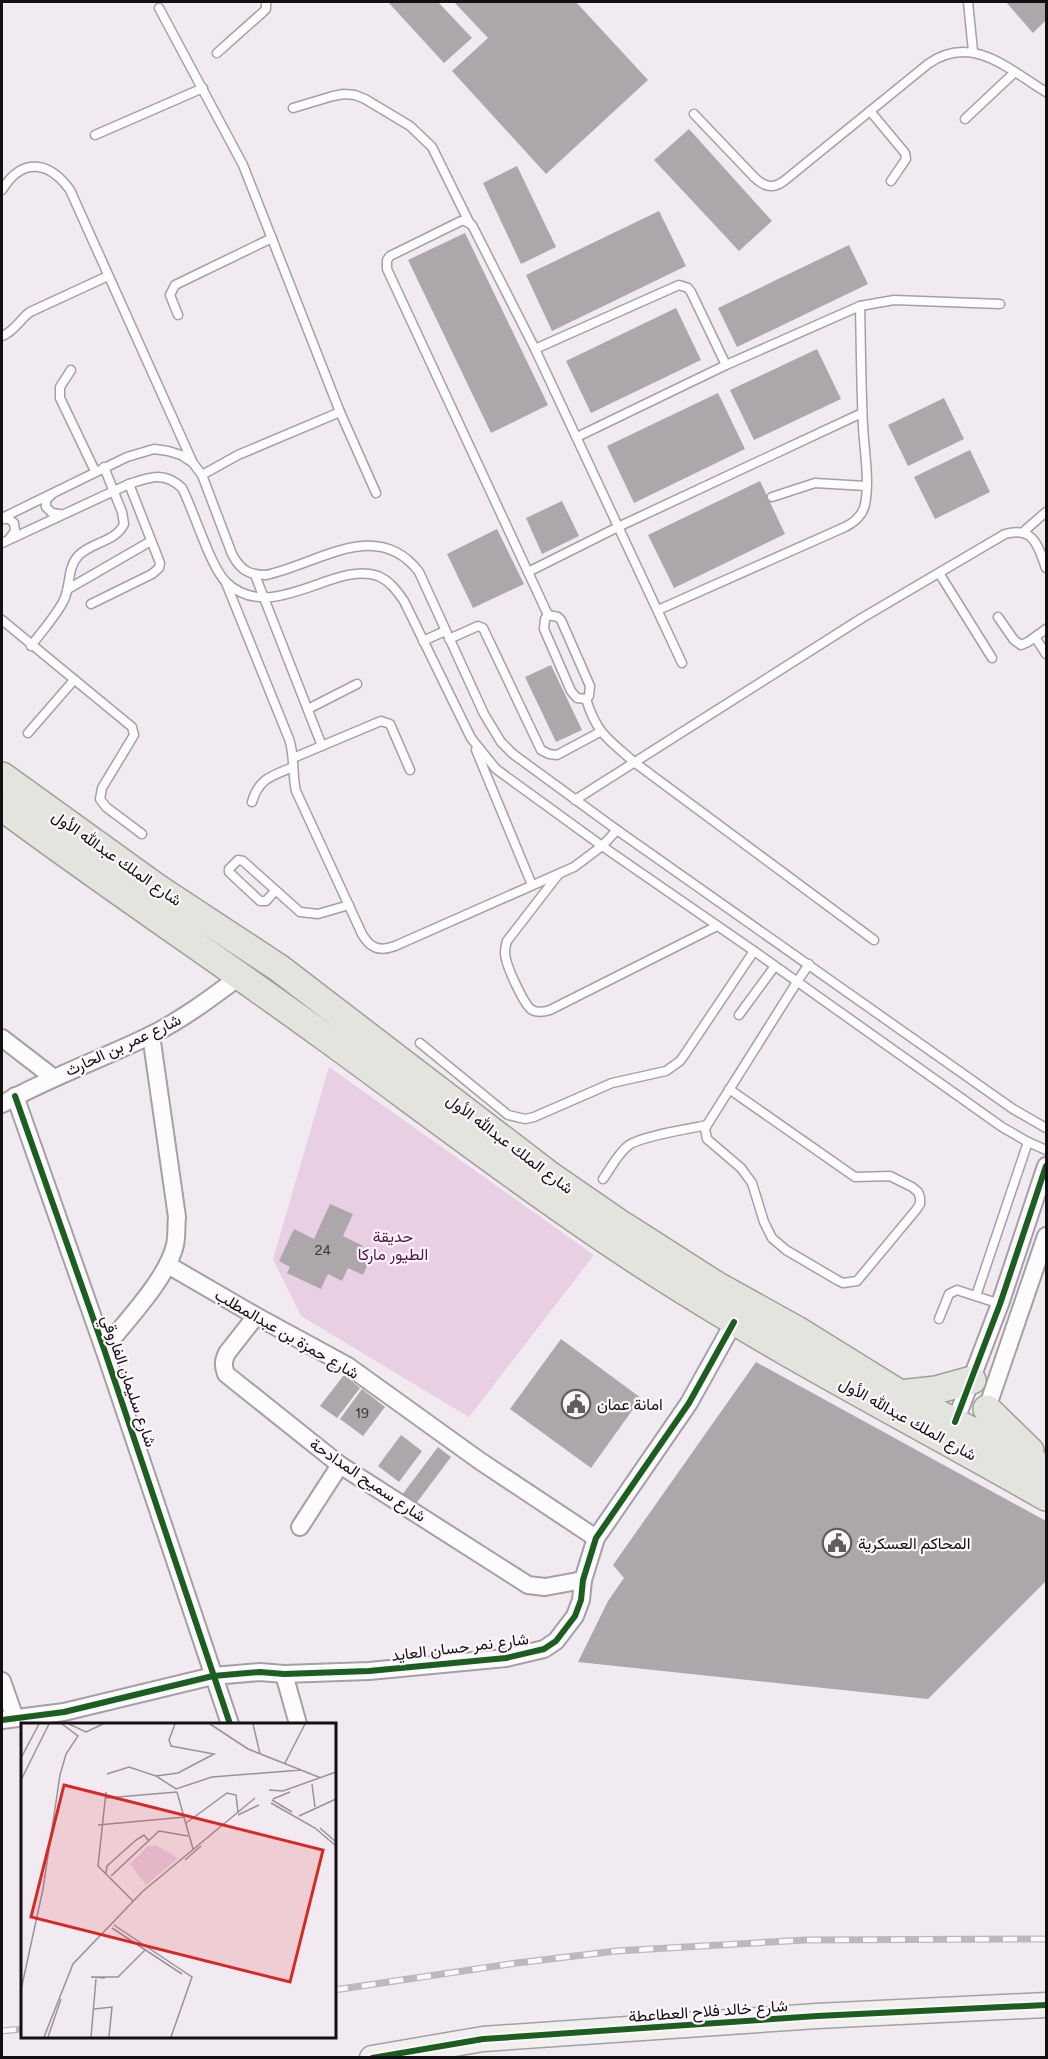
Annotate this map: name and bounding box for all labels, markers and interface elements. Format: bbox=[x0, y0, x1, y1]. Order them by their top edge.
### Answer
street label: شارع الملك عبدالله الأول bbox=[47, 806, 185, 912]
street label: شارع عمر بن الحارث bbox=[62, 1010, 185, 1082]
street label: شارع الملك عبدالله الأول bbox=[442, 1090, 577, 1199]
park label: حديقة الطيور ماركا bbox=[358, 1227, 428, 1265]
house number: 24 bbox=[315, 1242, 332, 1259]
street label: شارع حمزة بن عبدالمطلب bbox=[211, 1285, 362, 1385]
street label: شارع سليمان الفاروقي bbox=[94, 1313, 160, 1451]
street label: شارع الملك عبدالله الأول bbox=[835, 1373, 980, 1466]
public building icon: امانة عمان bbox=[560, 1388, 592, 1420]
place label: امانة عمان bbox=[597, 1395, 663, 1414]
house number: 19 bbox=[355, 1405, 369, 1422]
street label: شارع سميح المدادحة bbox=[305, 1434, 430, 1528]
public building icon: المحاكم العسكرية bbox=[821, 1527, 853, 1559]
place label: المحاكم العسكرية bbox=[858, 1534, 970, 1554]
street label: شارع نمر حسان العايد bbox=[390, 1629, 530, 1667]
inset map bbox=[21, 1723, 336, 2038]
street label: شارع خالد فلاح العطاعطة bbox=[628, 1996, 788, 2028]

